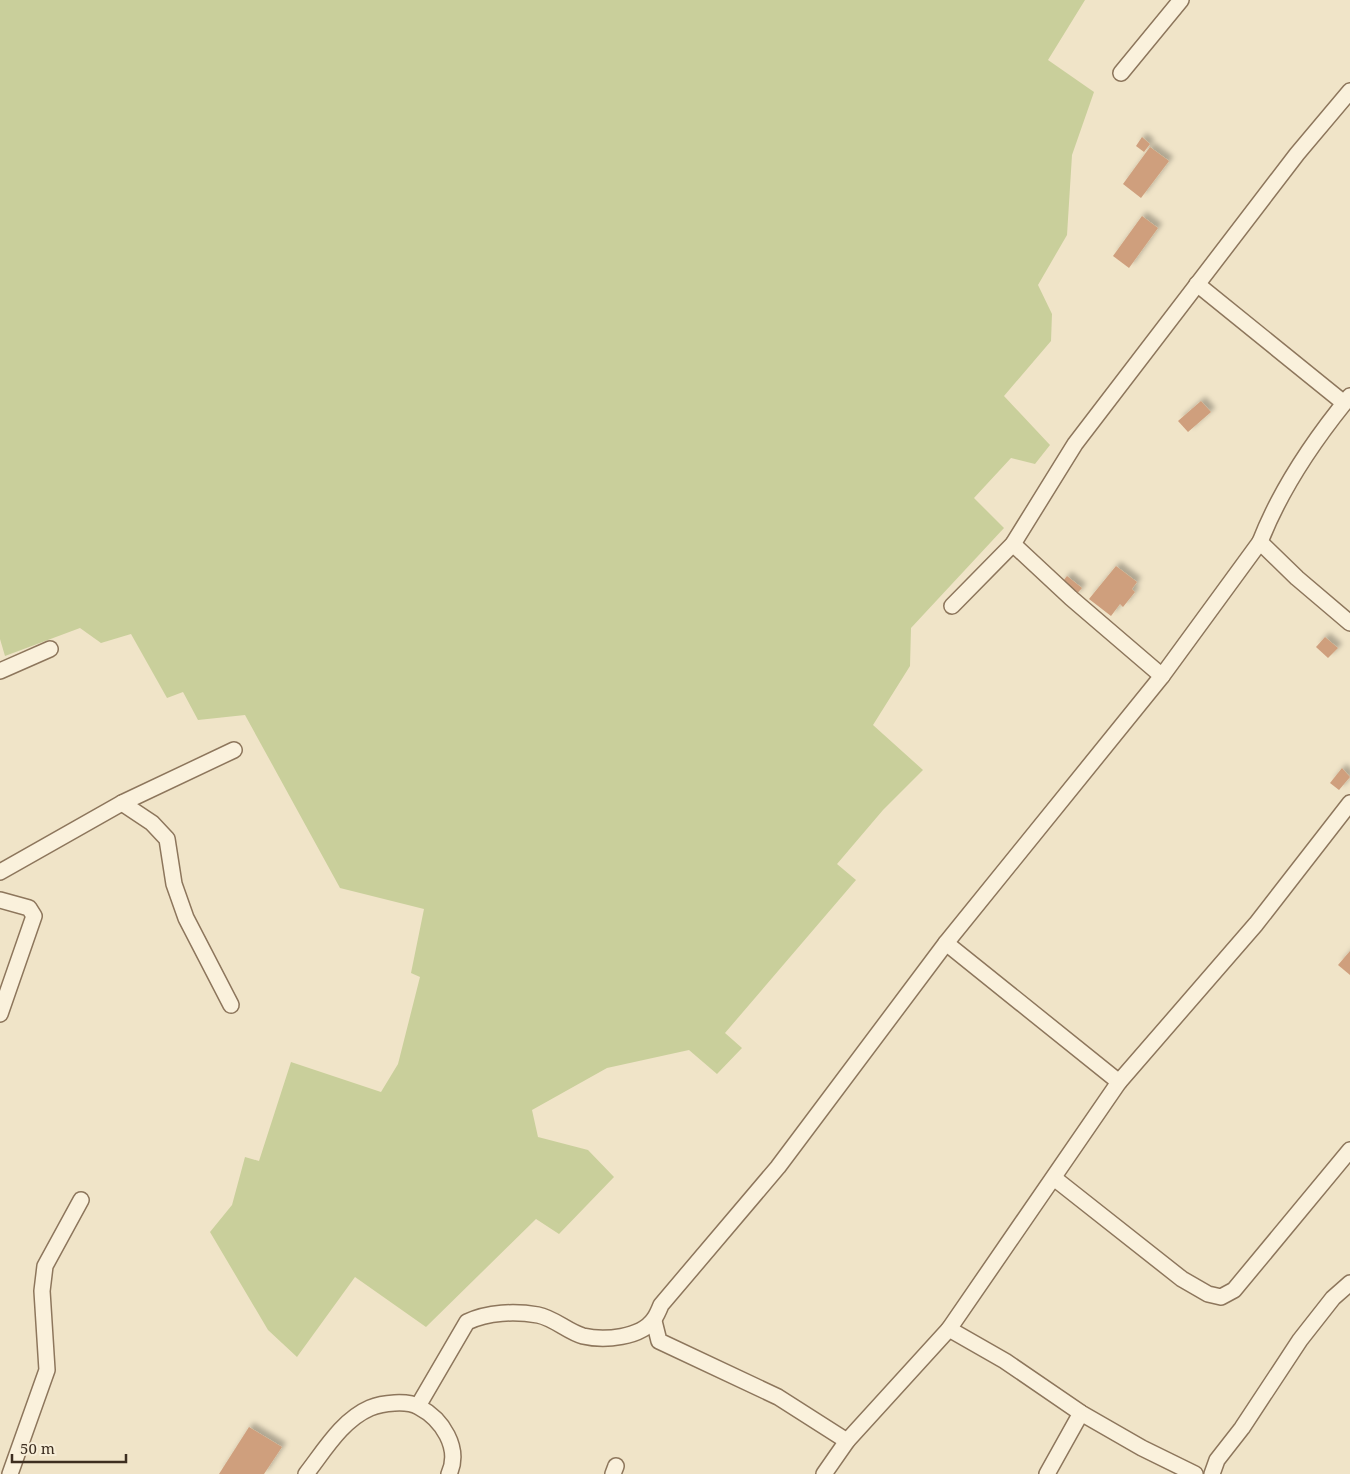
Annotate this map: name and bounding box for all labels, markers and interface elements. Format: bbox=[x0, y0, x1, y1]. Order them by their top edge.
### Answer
scale bar bbox=[12, 1432, 126, 1464]
text: 50 m bbox=[20, 1438, 55, 1458]

